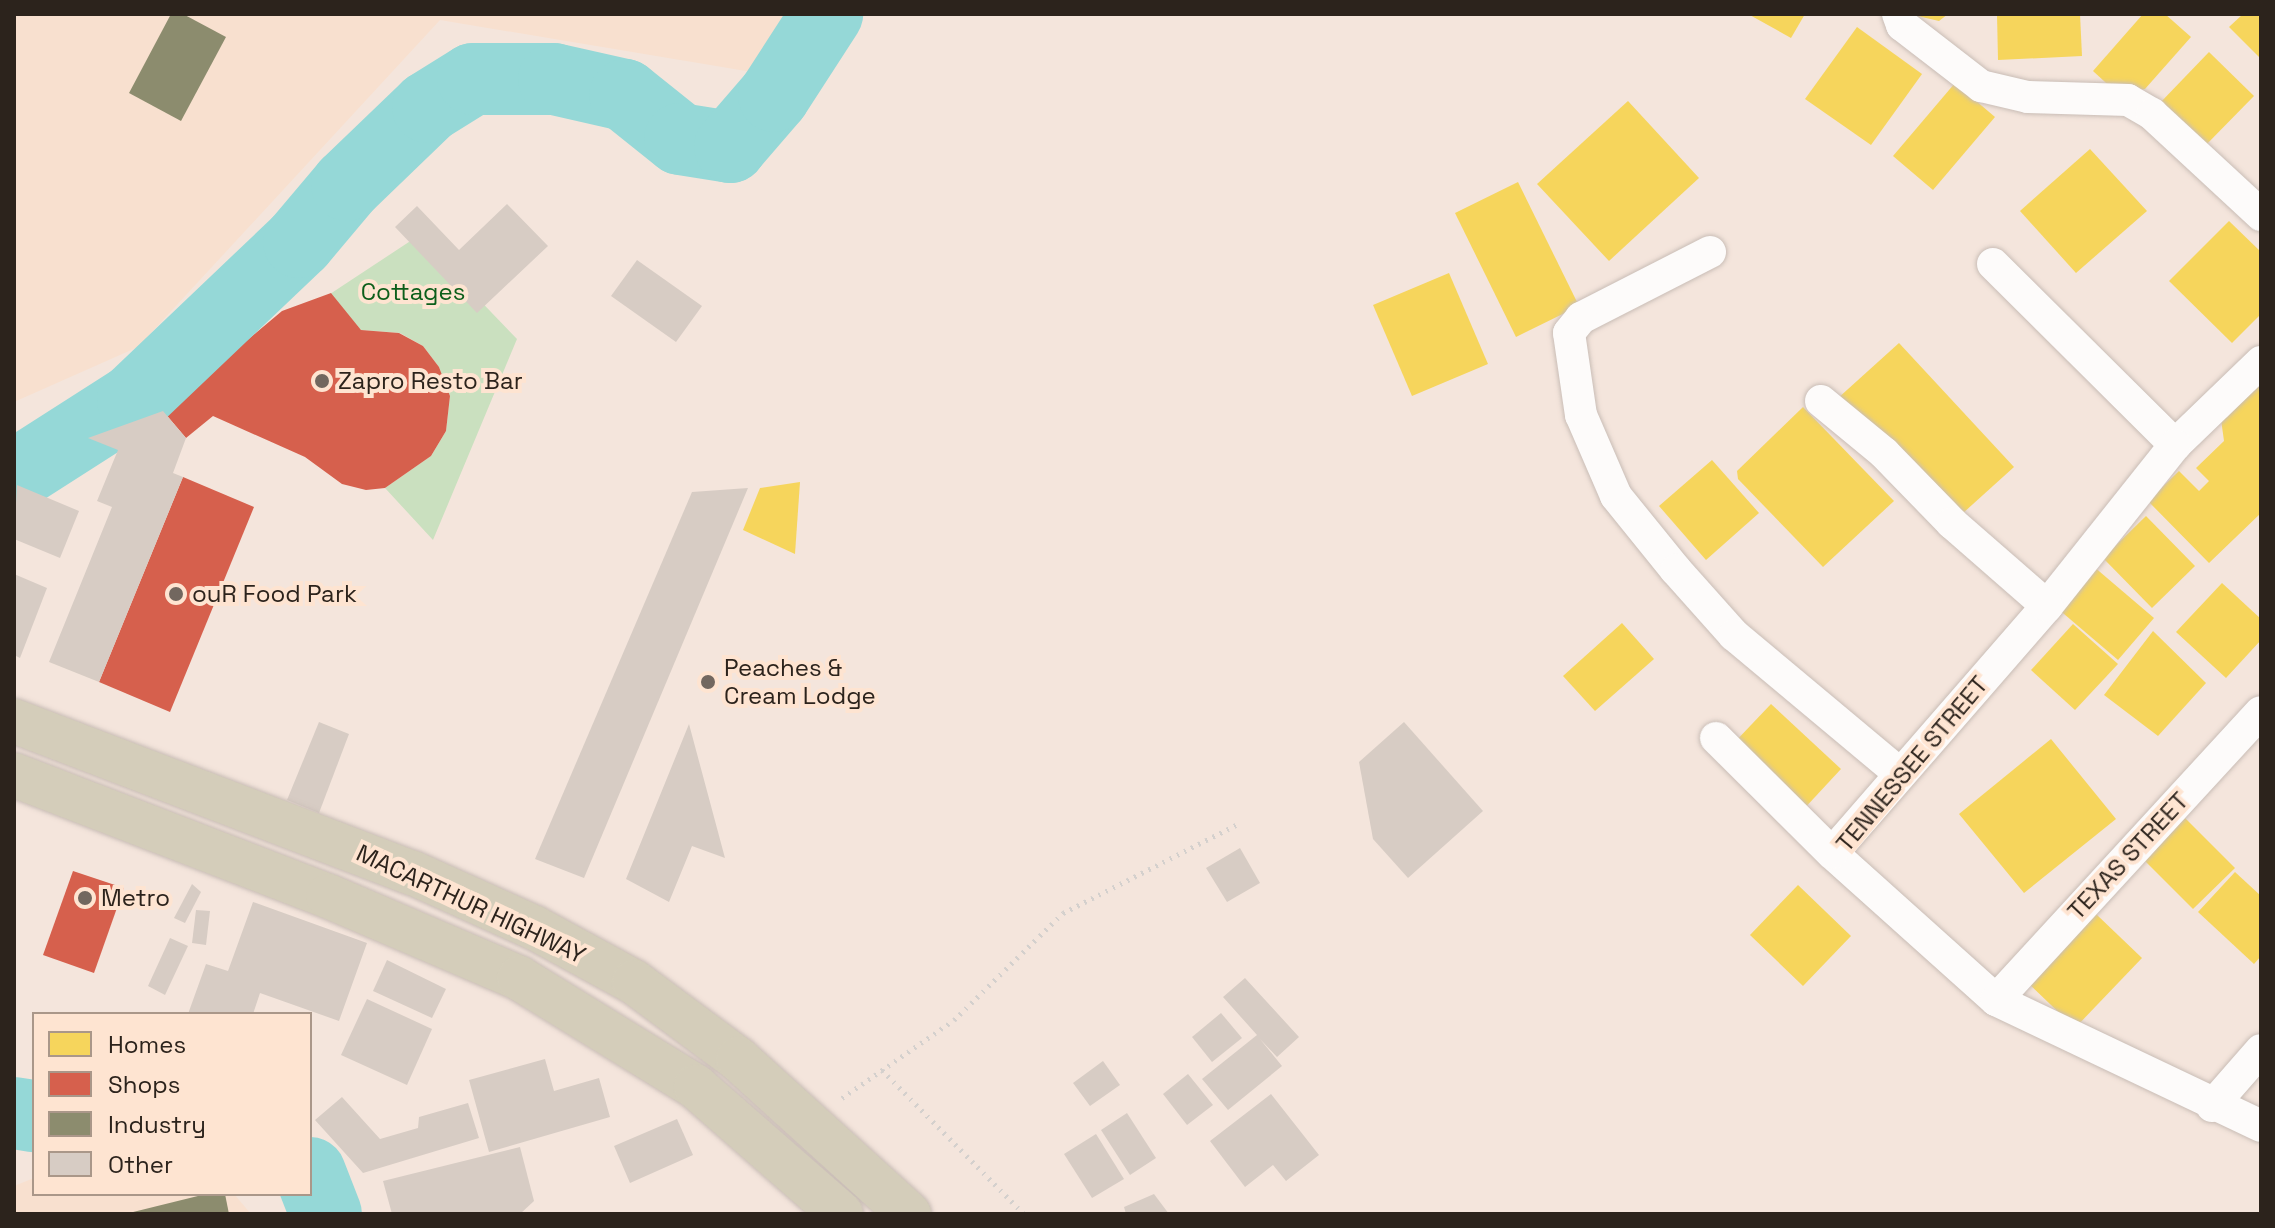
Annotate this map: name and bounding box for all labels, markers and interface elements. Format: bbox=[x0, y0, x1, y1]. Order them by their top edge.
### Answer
park label: Cottages bbox=[361, 278, 465, 306]
place label: Zapro Resto Bar bbox=[338, 367, 523, 395]
marker: Zapro Resto Bar bbox=[313, 372, 331, 390]
place label: ouR Food Park bbox=[192, 580, 357, 608]
marker: ouR Food Park bbox=[167, 585, 185, 603]
place label: Peaches & Cream Lodge bbox=[724, 654, 876, 710]
street label: TENNESSEE STREET bbox=[1830, 670, 1994, 858]
marker: Peaches & Cream Lodge bbox=[699, 673, 717, 691]
street label: TEXAS STREET bbox=[2062, 786, 2194, 926]
street label: MACARTHUR HIGHWAY bbox=[352, 838, 590, 970]
place label: Metro bbox=[101, 884, 170, 912]
marker: Metro bbox=[76, 889, 94, 907]
legend bbox=[32, 1012, 312, 1196]
text: Homes bbox=[108, 1029, 186, 1060]
text: Shops bbox=[108, 1069, 180, 1100]
text: Industry bbox=[108, 1109, 206, 1140]
text: Other bbox=[108, 1149, 173, 1180]

